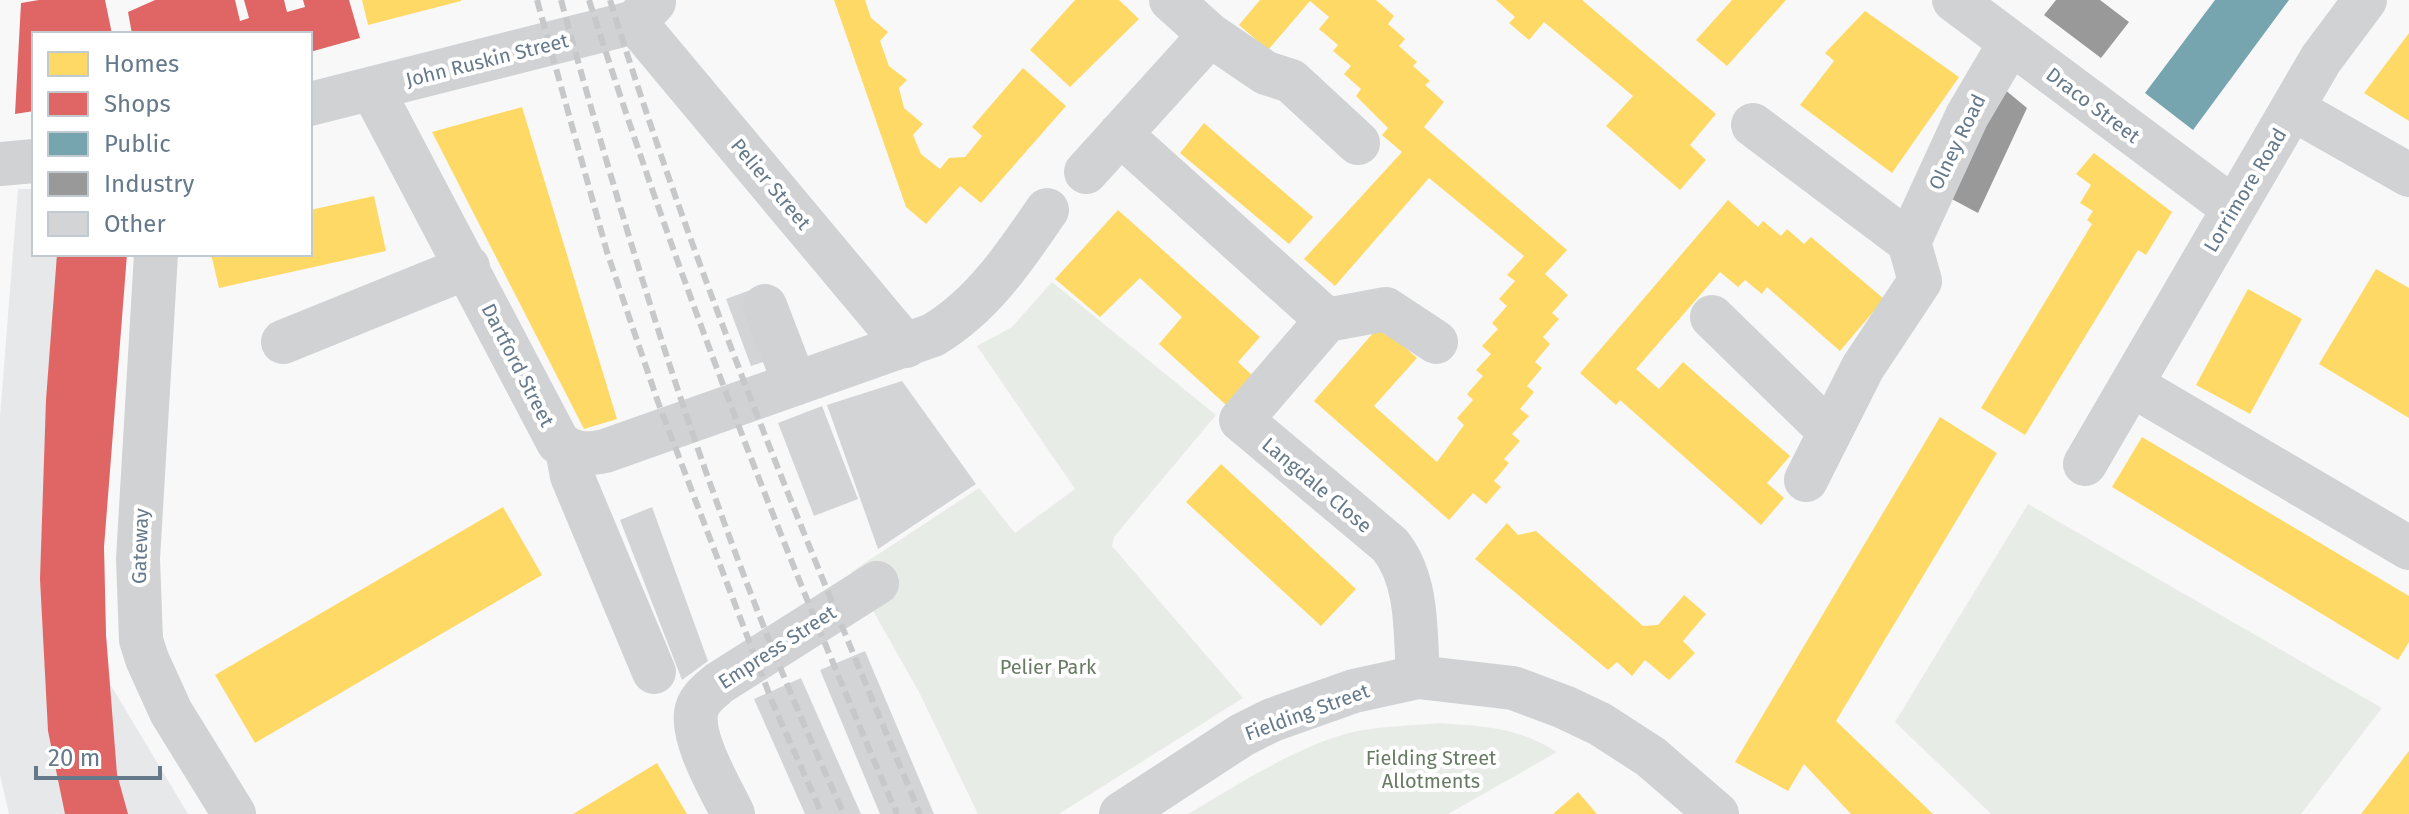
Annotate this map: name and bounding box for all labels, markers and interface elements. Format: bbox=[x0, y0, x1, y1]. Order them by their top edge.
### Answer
street label: John Ruskin Street bbox=[403, 28, 572, 92]
legend bbox=[32, 32, 312, 256]
text: Homes bbox=[104, 50, 179, 78]
street label: Draco Street bbox=[2041, 62, 2145, 149]
text: Shops bbox=[104, 90, 171, 118]
street label: Olney Road bbox=[1924, 90, 1990, 194]
street label: Lorrimore Road bbox=[2199, 124, 2291, 256]
text: Public bbox=[104, 130, 171, 158]
street label: Pelier Street bbox=[726, 134, 817, 235]
text: Industry bbox=[104, 170, 195, 198]
text: Other bbox=[104, 210, 166, 238]
street label: Dartford Street bbox=[477, 299, 560, 431]
street label: Langdale Close bbox=[1257, 432, 1377, 538]
street label: Gateway bbox=[127, 508, 153, 584]
street label: Empress Street bbox=[714, 600, 841, 694]
park label: Pelier Park bbox=[1000, 655, 1097, 679]
street label: Fielding Street bbox=[1241, 678, 1373, 746]
scale bar bbox=[36, 730, 160, 780]
text: 20 m bbox=[48, 744, 100, 772]
park label: Fielding Street Allotments bbox=[1366, 746, 1497, 793]

